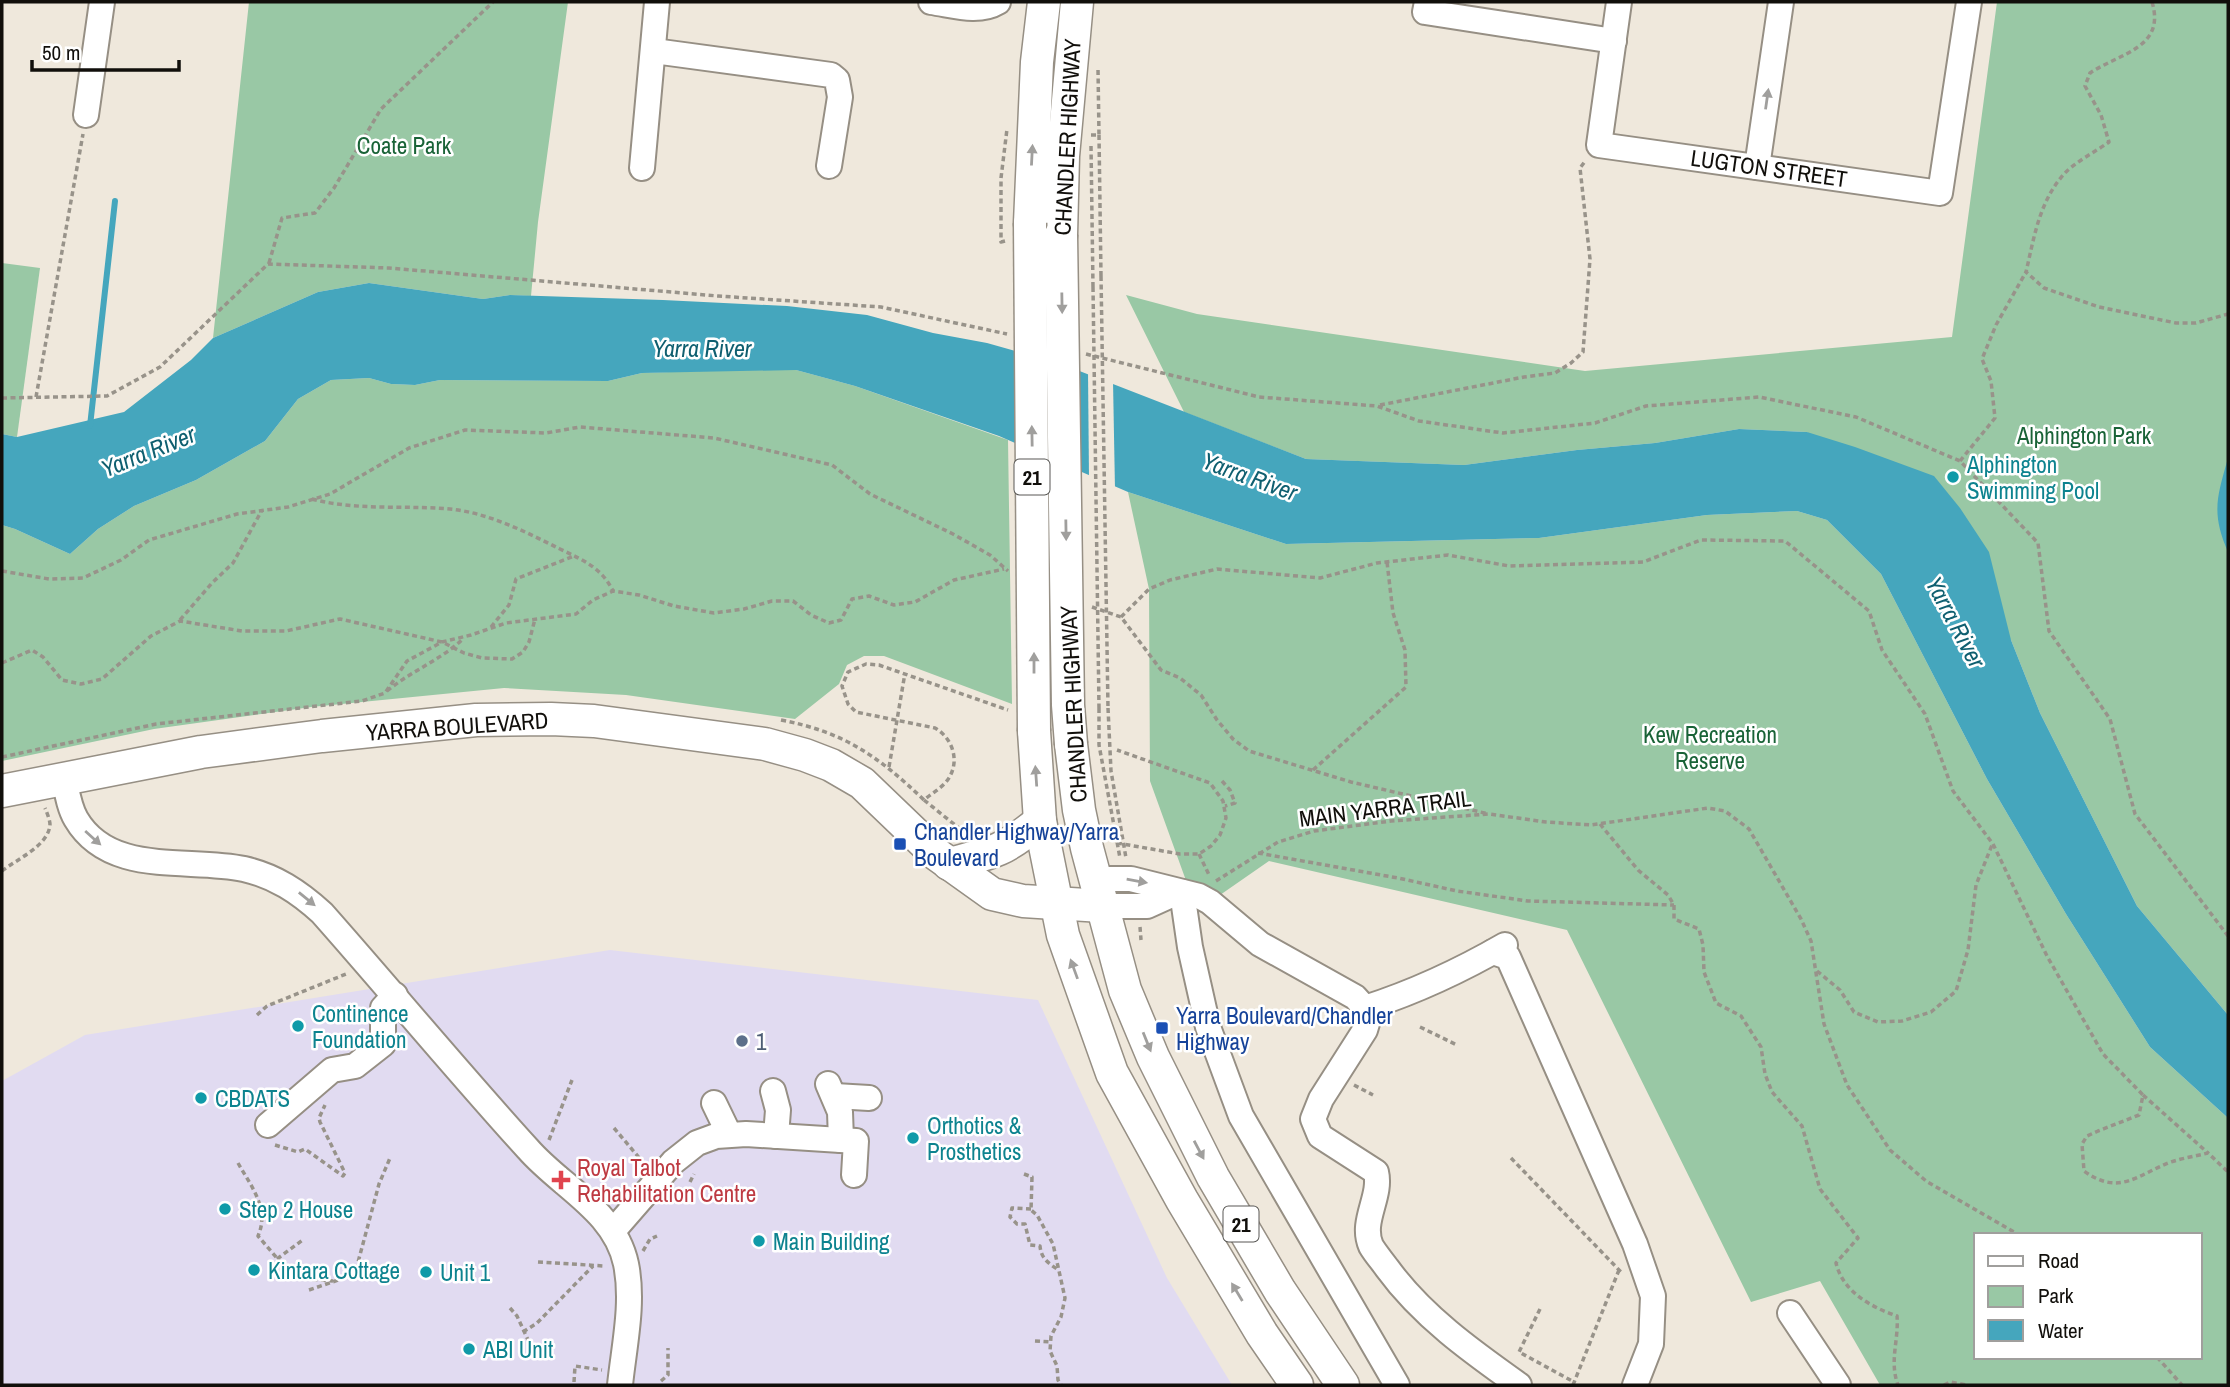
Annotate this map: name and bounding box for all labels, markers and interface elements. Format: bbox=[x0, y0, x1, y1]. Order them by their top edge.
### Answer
scale bar bbox=[32, 28, 178, 72]
street label: CHANDLER HIGHWAY bbox=[1046, 37, 1088, 236]
text: 50 m bbox=[42, 38, 80, 67]
one-way arrow bbox=[1761, 88, 1772, 110]
park label: Coate Park bbox=[357, 130, 452, 161]
street label: LUGTON STREET bbox=[1689, 142, 1850, 194]
one-way arrow bbox=[1027, 144, 1038, 166]
one-way arrow bbox=[1057, 292, 1068, 314]
water label: Yarra River bbox=[653, 332, 753, 364]
water label: Yarra River bbox=[96, 417, 201, 484]
park label: Alphington Park bbox=[2016, 420, 2152, 451]
one-way arrow bbox=[1026, 424, 1038, 446]
water label: Yarra River bbox=[1198, 444, 1303, 508]
place label: Alphington Swimming Pool bbox=[1966, 449, 2099, 506]
road number: 21 bbox=[1014, 460, 1050, 494]
marker: Alphington Swimming Pool bbox=[1945, 469, 1961, 485]
one-way arrow bbox=[1060, 520, 1072, 542]
water label: Yarra River bbox=[1919, 571, 1994, 674]
street label: CHANDLER HIGHWAY bbox=[1052, 604, 1094, 803]
one-way arrow bbox=[1028, 652, 1040, 674]
street label: YARRA BOULEVARD bbox=[365, 704, 549, 748]
park label: Kew Recreation Reserve bbox=[1643, 719, 1777, 776]
one-way arrow bbox=[1031, 765, 1042, 787]
street label: MAIN YARRA TRAIL bbox=[1297, 782, 1473, 834]
place label: Chandler Highway/Yarra Boulevard bbox=[914, 816, 1120, 873]
one-way arrow bbox=[84, 829, 101, 845]
marker: Chandler Highway/Yarra Boulevard bbox=[892, 836, 908, 852]
one-way arrow bbox=[1126, 875, 1148, 886]
one-way arrow bbox=[297, 892, 315, 907]
one-way arrow bbox=[1068, 959, 1079, 980]
place label: Continence Foundation bbox=[312, 998, 408, 1055]
place label: Yarra Boulevard/Chandler Highway bbox=[1176, 1000, 1393, 1057]
marker: Continence Foundation bbox=[290, 1018, 306, 1034]
marker: Yarra Boulevard/Chandler Highway bbox=[1154, 1020, 1170, 1036]
place label: 1 bbox=[756, 1026, 767, 1057]
one-way arrow bbox=[1141, 1032, 1152, 1053]
marker: 1 bbox=[734, 1033, 750, 1049]
place label: CBDATS bbox=[215, 1083, 290, 1114]
marker: CBDATS bbox=[193, 1090, 209, 1106]
place label: Orthotics & Prosthetics bbox=[927, 1110, 1022, 1167]
marker: Orthotics & Prosthetics bbox=[905, 1130, 921, 1146]
one-way arrow bbox=[1194, 1140, 1205, 1160]
place label: Royal Talbot Rehabilitation Centre bbox=[577, 1152, 756, 1209]
marker: Royal Talbot Rehabilitation Centre bbox=[551, 1170, 571, 1190]
place label: Step 2 House bbox=[239, 1194, 353, 1225]
marker: Step 2 House bbox=[217, 1201, 233, 1217]
road number: 21 bbox=[1224, 1206, 1258, 1242]
place label: Main Building bbox=[773, 1226, 890, 1257]
marker: Main Building bbox=[751, 1233, 767, 1249]
legend bbox=[1974, 1233, 2202, 1359]
text: Road bbox=[2038, 1246, 2079, 1275]
place label: Kintara Cottage bbox=[268, 1255, 400, 1286]
place label: Unit 1 bbox=[440, 1257, 491, 1288]
marker: Kintara Cottage bbox=[246, 1262, 262, 1278]
marker: Unit 1 bbox=[418, 1264, 434, 1280]
text: Park bbox=[2038, 1281, 2074, 1310]
one-way arrow bbox=[1231, 1283, 1244, 1302]
text: Water bbox=[2038, 1316, 2084, 1345]
place label: ABI Unit bbox=[482, 1334, 553, 1365]
marker: ABI Unit bbox=[461, 1341, 477, 1357]

